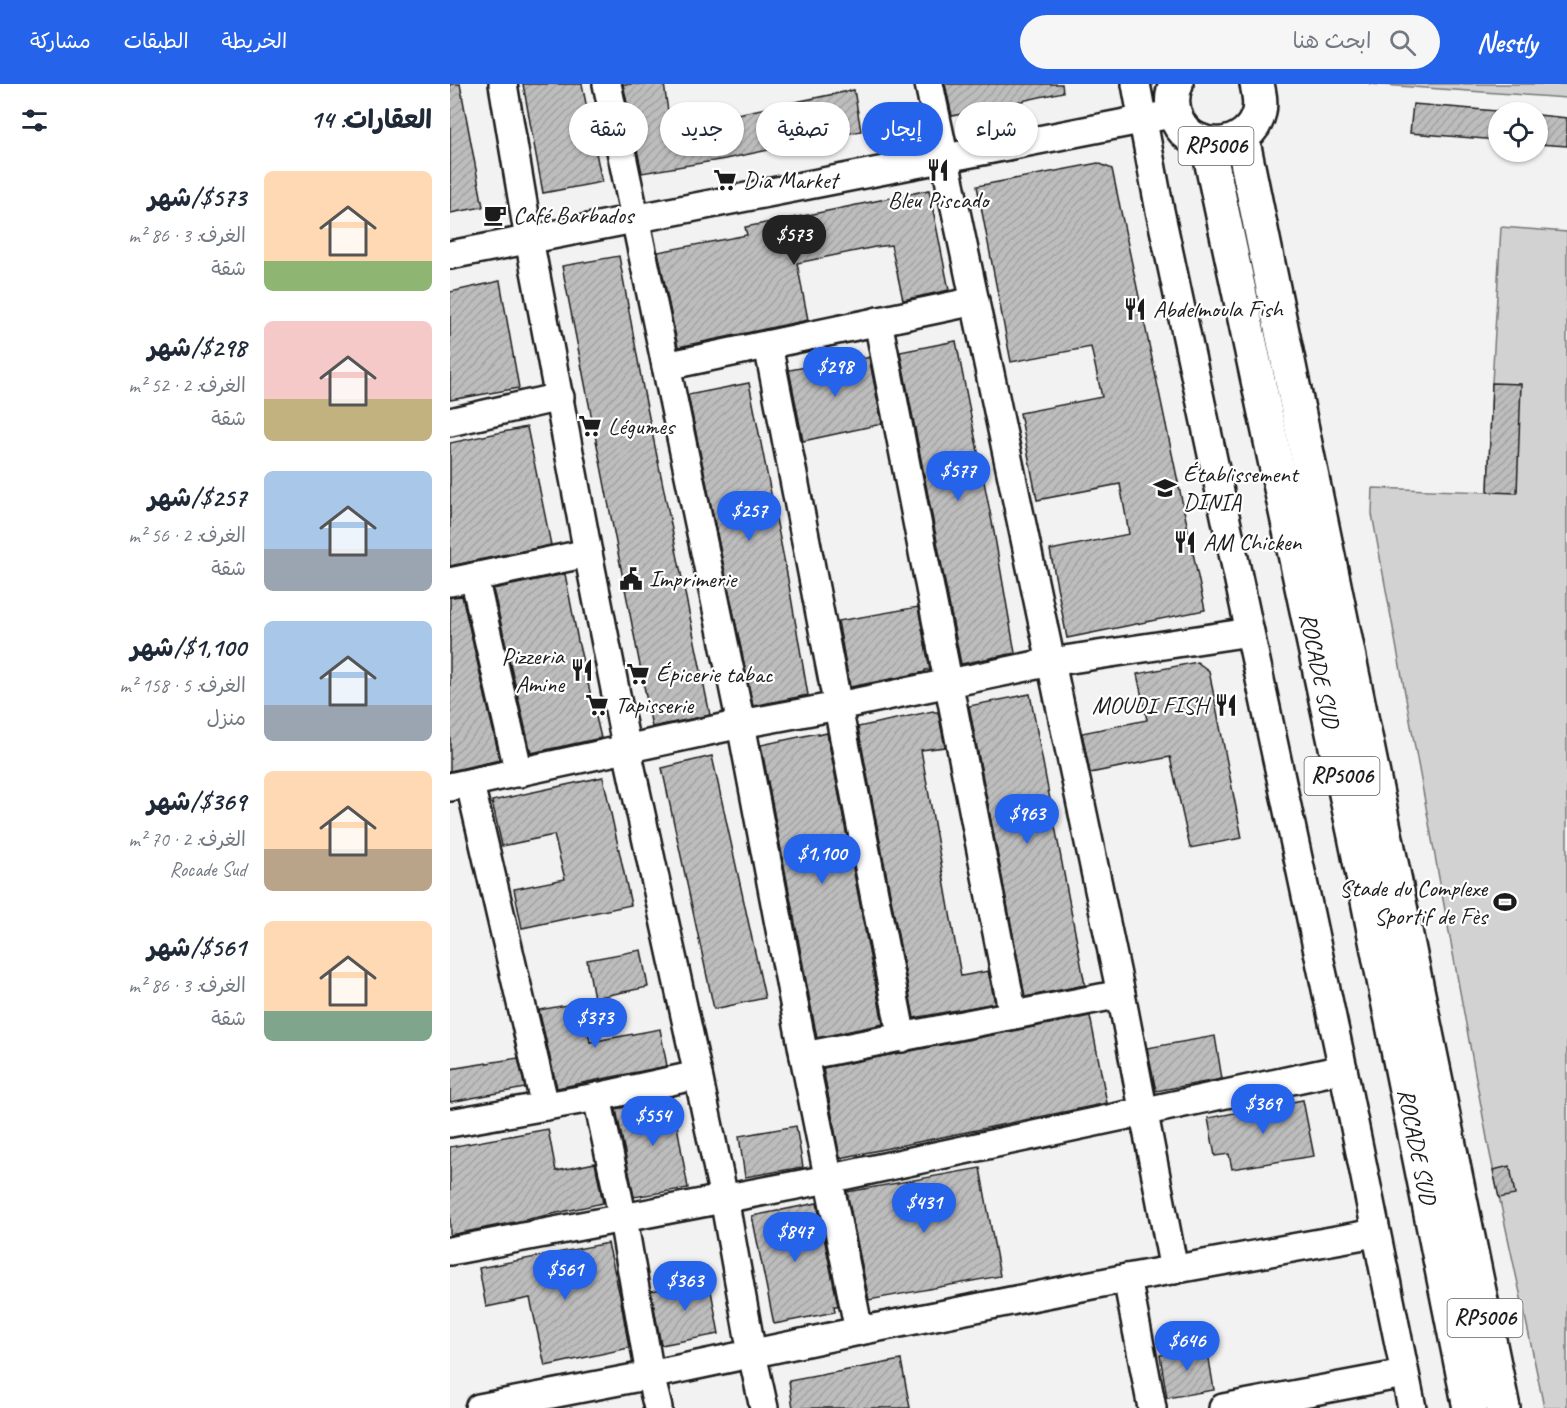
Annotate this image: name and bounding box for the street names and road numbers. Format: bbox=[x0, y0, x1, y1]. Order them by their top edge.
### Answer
road number: RP5006 bbox=[1178, 127, 1254, 165]
street label: ROCADE SUD bbox=[1293, 610, 1347, 733]
road number: RP5006 bbox=[1304, 757, 1380, 795]
street label: ROCADE SUD bbox=[1391, 1086, 1444, 1209]
road number: RP5006 bbox=[1448, 1299, 1522, 1337]

